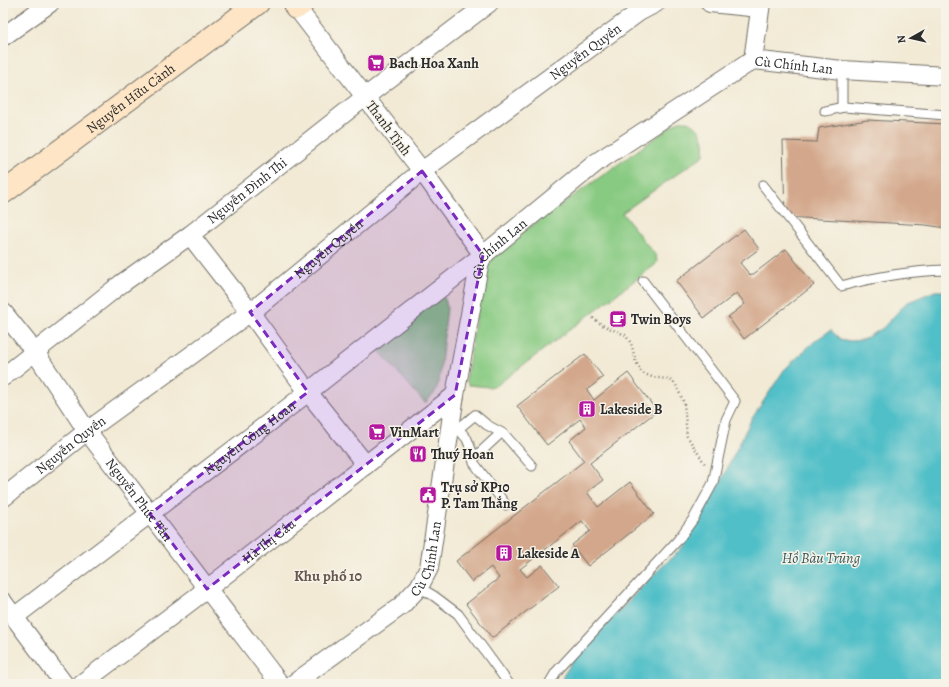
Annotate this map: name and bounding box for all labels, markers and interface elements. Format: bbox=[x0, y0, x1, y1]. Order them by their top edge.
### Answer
north arrow bbox=[891, 18, 931, 58]
street label: Nguyễn Quyền bbox=[546, 19, 625, 84]
text: N bbox=[894, 34, 910, 44]
street label: Cù Chính Lan bbox=[754, 51, 834, 79]
supermarket icon: Bach Hoa Xanh bbox=[366, 53, 386, 73]
place label: Bach Hoa Xanh bbox=[389, 54, 479, 73]
street label: Nguyễn Hữu Cảnh bbox=[83, 59, 180, 138]
street label: Thanh Tịnh bbox=[362, 97, 416, 160]
street label: Nguyễn Đình Thi bbox=[203, 153, 291, 228]
street label: Nguyễn Quyền bbox=[290, 214, 367, 283]
street label: Cù Chính Lan bbox=[468, 214, 531, 281]
cafe icon: Twin Boys bbox=[608, 309, 628, 329]
place label: Twin Boys bbox=[631, 310, 692, 329]
street label: Nguyễn Công Hoan bbox=[200, 396, 300, 479]
building icon: Lakeside B bbox=[577, 399, 597, 419]
place label: Lakeside B bbox=[600, 400, 663, 419]
street label: Nguyễn Quyền bbox=[32, 411, 110, 479]
supermarket icon: VinMart bbox=[367, 422, 387, 442]
place label: VinMart bbox=[389, 423, 439, 442]
restaurant icon: Thuý Hoan bbox=[408, 444, 428, 464]
place label: Thuý Hoan bbox=[431, 445, 494, 464]
street label: Nguyễn Phúc Tần bbox=[101, 454, 177, 546]
place label: Trụ sở KP10 P. Tam Thắng bbox=[441, 478, 519, 513]
public building icon: Trụ sở KP10 P. Tam Thắng bbox=[418, 485, 438, 505]
street label: Hà Thị Cầu bbox=[238, 514, 300, 568]
street label: Cù Chính Lan bbox=[406, 519, 446, 601]
building icon: Lakeside A bbox=[494, 543, 514, 563]
place label: Lakeside A bbox=[517, 544, 580, 563]
water label: Hồ Bàu Trũng bbox=[782, 548, 860, 568]
district label: Khu phố 10 bbox=[294, 566, 362, 586]

